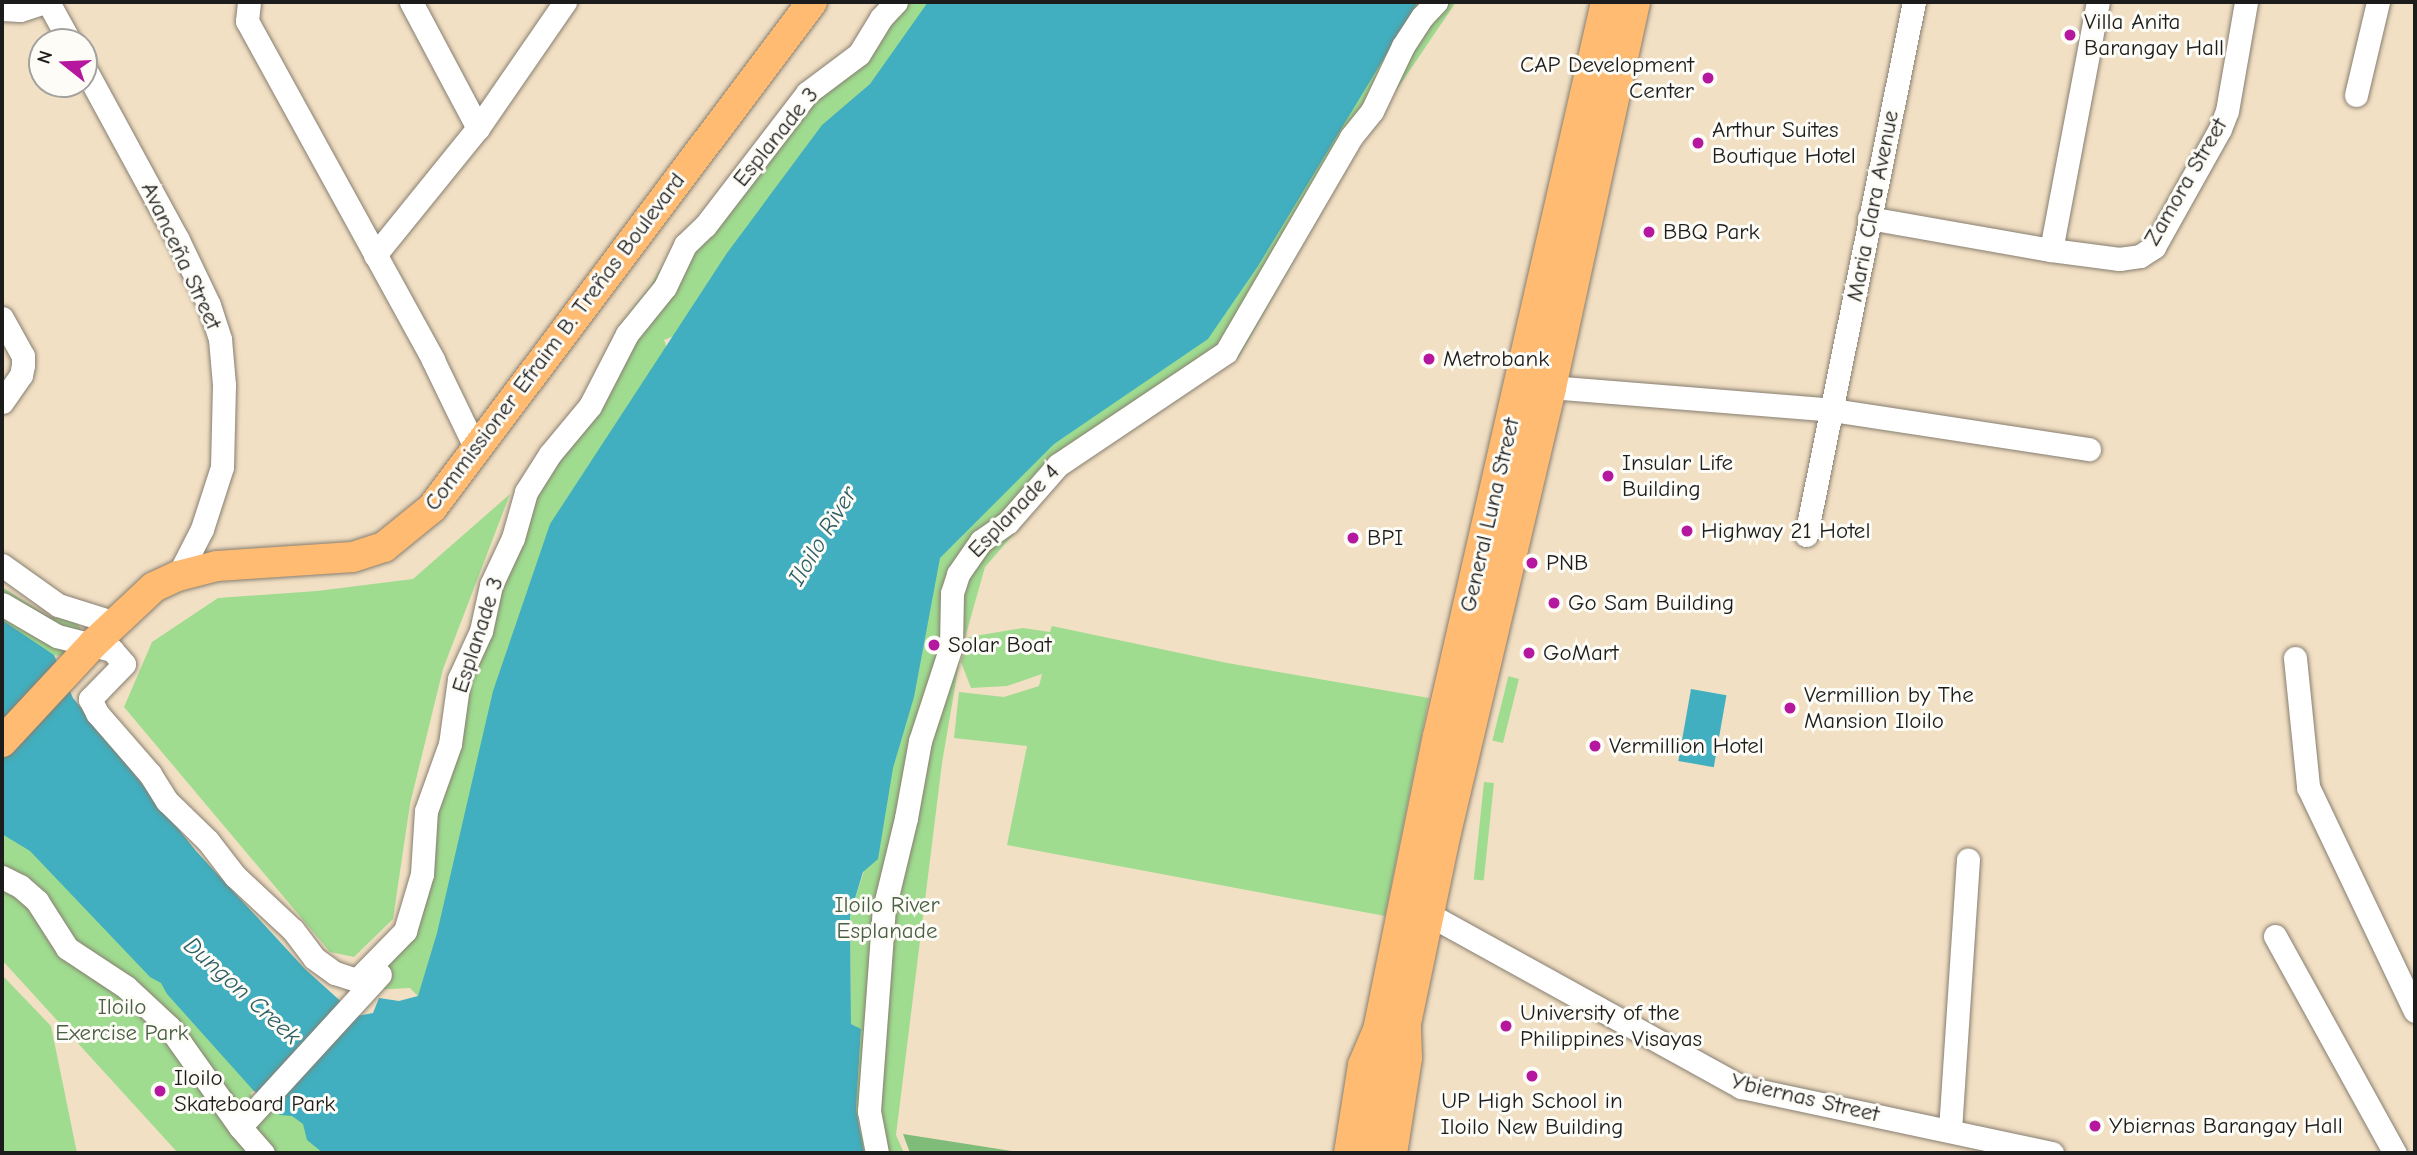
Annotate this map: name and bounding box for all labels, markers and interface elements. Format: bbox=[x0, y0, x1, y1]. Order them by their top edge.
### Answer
place label: Villa Anita Barangay Hall bbox=[2084, 8, 2224, 62]
marker: Villa Anita Barangay Hall bbox=[2062, 27, 2078, 43]
north arrow bbox=[28, 28, 98, 98]
text: N bbox=[33, 48, 57, 66]
place label: CAP Development Center bbox=[1520, 51, 1694, 105]
marker: CAP Development Center bbox=[1700, 70, 1716, 86]
street label: Esplanade 3 bbox=[727, 82, 825, 192]
street label: Maria Clara Avenue bbox=[1841, 108, 1905, 304]
street label: Zamora Street bbox=[2138, 113, 2234, 251]
place label: Arthur Suites Boutique Hotel bbox=[1712, 116, 1856, 170]
marker: Arthur Suites Boutique Hotel bbox=[1690, 135, 1706, 151]
street label: Commissioner Efraim B. Treñas Boulevard bbox=[419, 168, 691, 516]
street label: Avanceña Street bbox=[135, 178, 227, 334]
place label: BBQ Park bbox=[1663, 218, 1760, 246]
marker: BBQ Park bbox=[1641, 224, 1657, 240]
place label: Metrobank bbox=[1443, 345, 1549, 373]
marker: Metrobank bbox=[1421, 351, 1437, 367]
street label: General Luna Street bbox=[1454, 415, 1526, 615]
place label: Insular Life Building bbox=[1622, 449, 1733, 503]
street label: Esplanade 4 bbox=[963, 458, 1065, 564]
marker: Insular Life Building bbox=[1600, 468, 1616, 484]
water label: Iloilo River bbox=[782, 481, 864, 591]
place label: Highway 21 Hotel bbox=[1701, 517, 1870, 545]
marker: Highway 21 Hotel bbox=[1679, 523, 1695, 539]
place label: BPI bbox=[1367, 524, 1403, 552]
marker: BPI bbox=[1345, 530, 1361, 546]
place label: PNB bbox=[1546, 549, 1588, 577]
marker: PNB bbox=[1524, 555, 1540, 571]
street label: Esplanade 3 bbox=[446, 574, 510, 696]
place label: Go Sam Building bbox=[1568, 589, 1734, 617]
marker: Go Sam Building bbox=[1546, 595, 1562, 611]
place label: Solar Boat bbox=[948, 631, 1051, 659]
marker: Solar Boat bbox=[926, 637, 942, 653]
place label: GoMart bbox=[1543, 639, 1618, 667]
marker: GoMart bbox=[1521, 645, 1537, 661]
place label: Vermillion by The Mansion Iloilo bbox=[1804, 681, 1974, 735]
marker: Vermillion by The Mansion Iloilo bbox=[1782, 700, 1798, 716]
place label: Vermillion Hotel bbox=[1609, 732, 1764, 760]
marker: Vermillion Hotel bbox=[1587, 738, 1603, 754]
park label: Iloilo River Esplanade bbox=[834, 891, 940, 945]
water label: Dungon Creek bbox=[178, 931, 306, 1051]
park label: Iloilo Exercise Park bbox=[55, 993, 189, 1047]
place label: University of the Philippines Visayas bbox=[1520, 999, 1702, 1053]
marker: University of the Philippines Visayas bbox=[1498, 1018, 1514, 1034]
place label: Iloilo Skateboard Park bbox=[174, 1064, 335, 1118]
marker: UP High School in Iloilo New Building bbox=[1524, 1068, 1540, 1084]
street label: Ybiernas Street bbox=[1728, 1068, 1882, 1128]
marker: Iloilo Skateboard Park bbox=[152, 1083, 168, 1099]
place label: UP High School in Iloilo New Building bbox=[1440, 1087, 1624, 1141]
place label: Ybiernas Barangay Hall bbox=[2109, 1112, 2343, 1140]
marker: Ybiernas Barangay Hall bbox=[2087, 1118, 2103, 1134]

